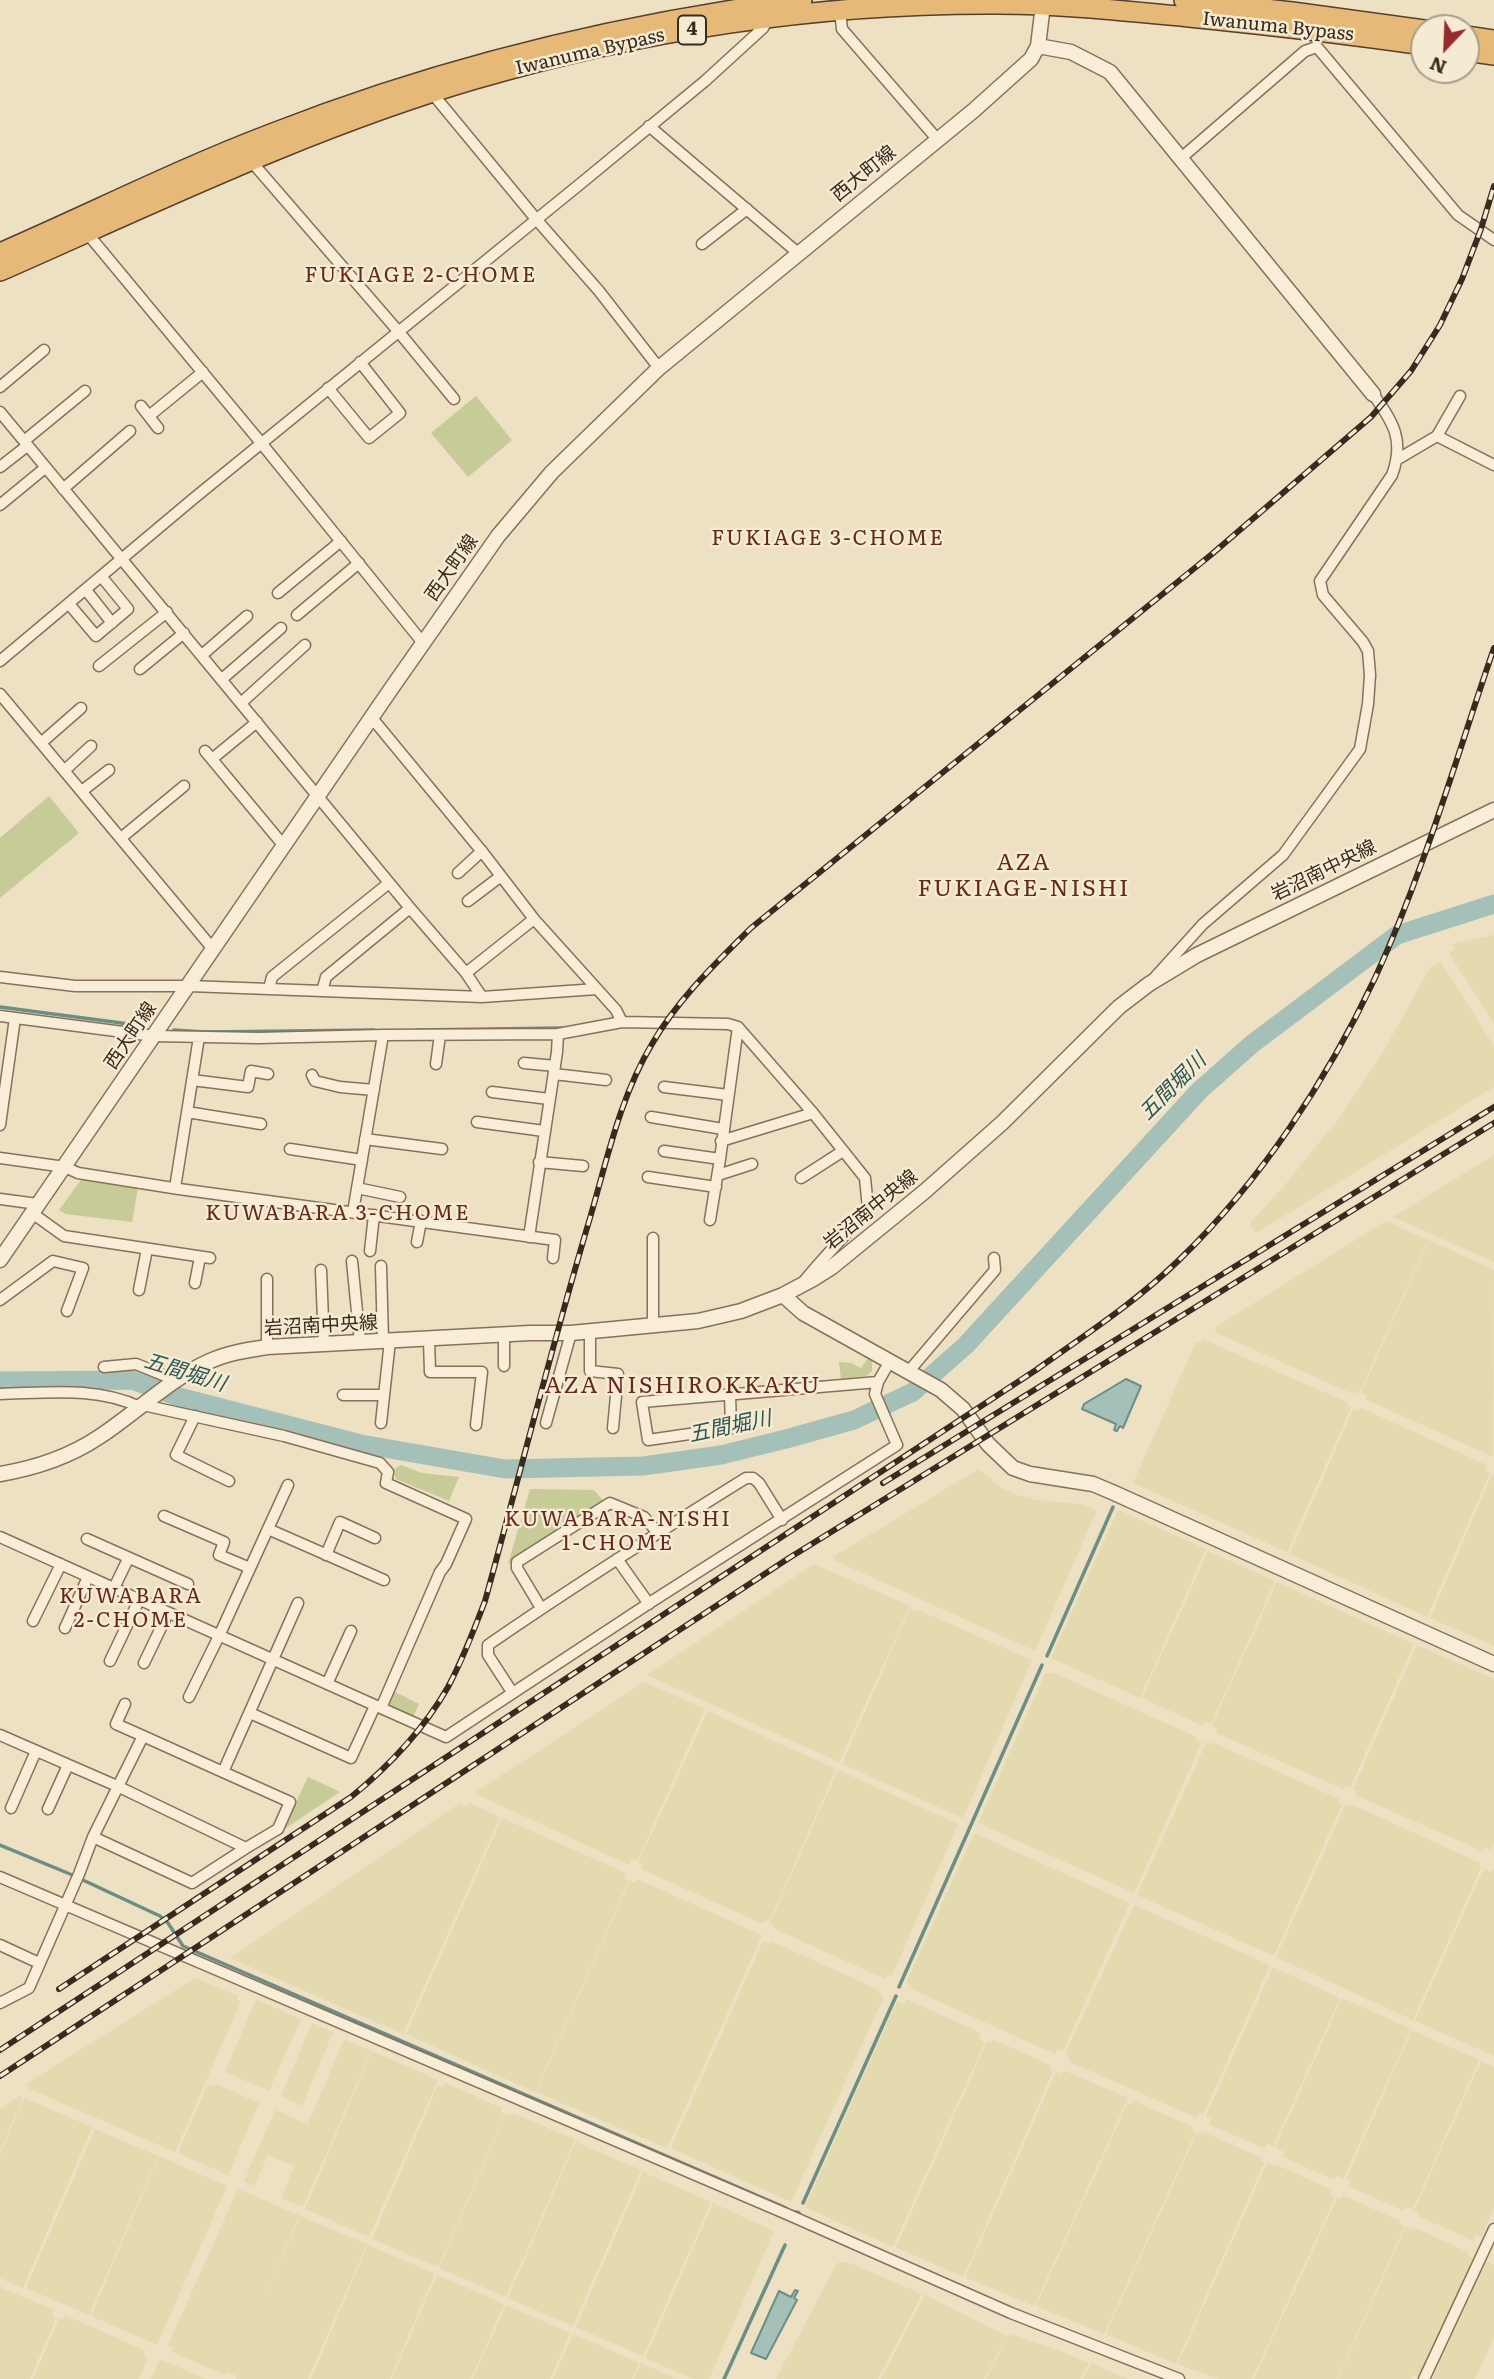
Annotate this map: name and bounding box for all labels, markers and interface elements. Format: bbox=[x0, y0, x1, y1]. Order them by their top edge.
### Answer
street label: Iwanuma Bypass bbox=[1201, 8, 1355, 46]
north arrow bbox=[1410, 14, 1480, 84]
road number: 4 bbox=[678, 15, 706, 44]
street label: Iwanuma Bypass bbox=[513, 24, 667, 80]
text: N bbox=[1425, 50, 1450, 82]
street label: 西大町線 bbox=[827, 141, 901, 207]
district label: FUKIAGE 2-CHOME bbox=[306, 263, 536, 289]
district label: FUKIAGE 3-CHOME bbox=[713, 526, 943, 552]
street label: 西大町線 bbox=[421, 530, 483, 606]
street label: 岩沼南中央線 bbox=[1268, 836, 1380, 906]
district label: AZA FUKIAGE-NISHI bbox=[919, 849, 1129, 903]
street label: 西大町線 bbox=[100, 998, 162, 1074]
water label: 五間堀川 bbox=[1134, 1048, 1212, 1126]
street label: 岩沼南中央線 bbox=[820, 1165, 922, 1255]
district label: KUWABARA 3-CHOME bbox=[207, 1201, 469, 1227]
street label: 岩沼南中央線 bbox=[263, 1312, 379, 1340]
water label: 五間堀川 bbox=[141, 1349, 229, 1397]
district label: AZA NISHIROKKAKU bbox=[547, 1372, 819, 1400]
water label: 五間堀川 bbox=[686, 1406, 774, 1448]
district label: KUWABARA-NISHI 1-CHOME bbox=[506, 1507, 730, 1557]
district label: KUWABARA 2-CHOME bbox=[60, 1584, 202, 1634]

